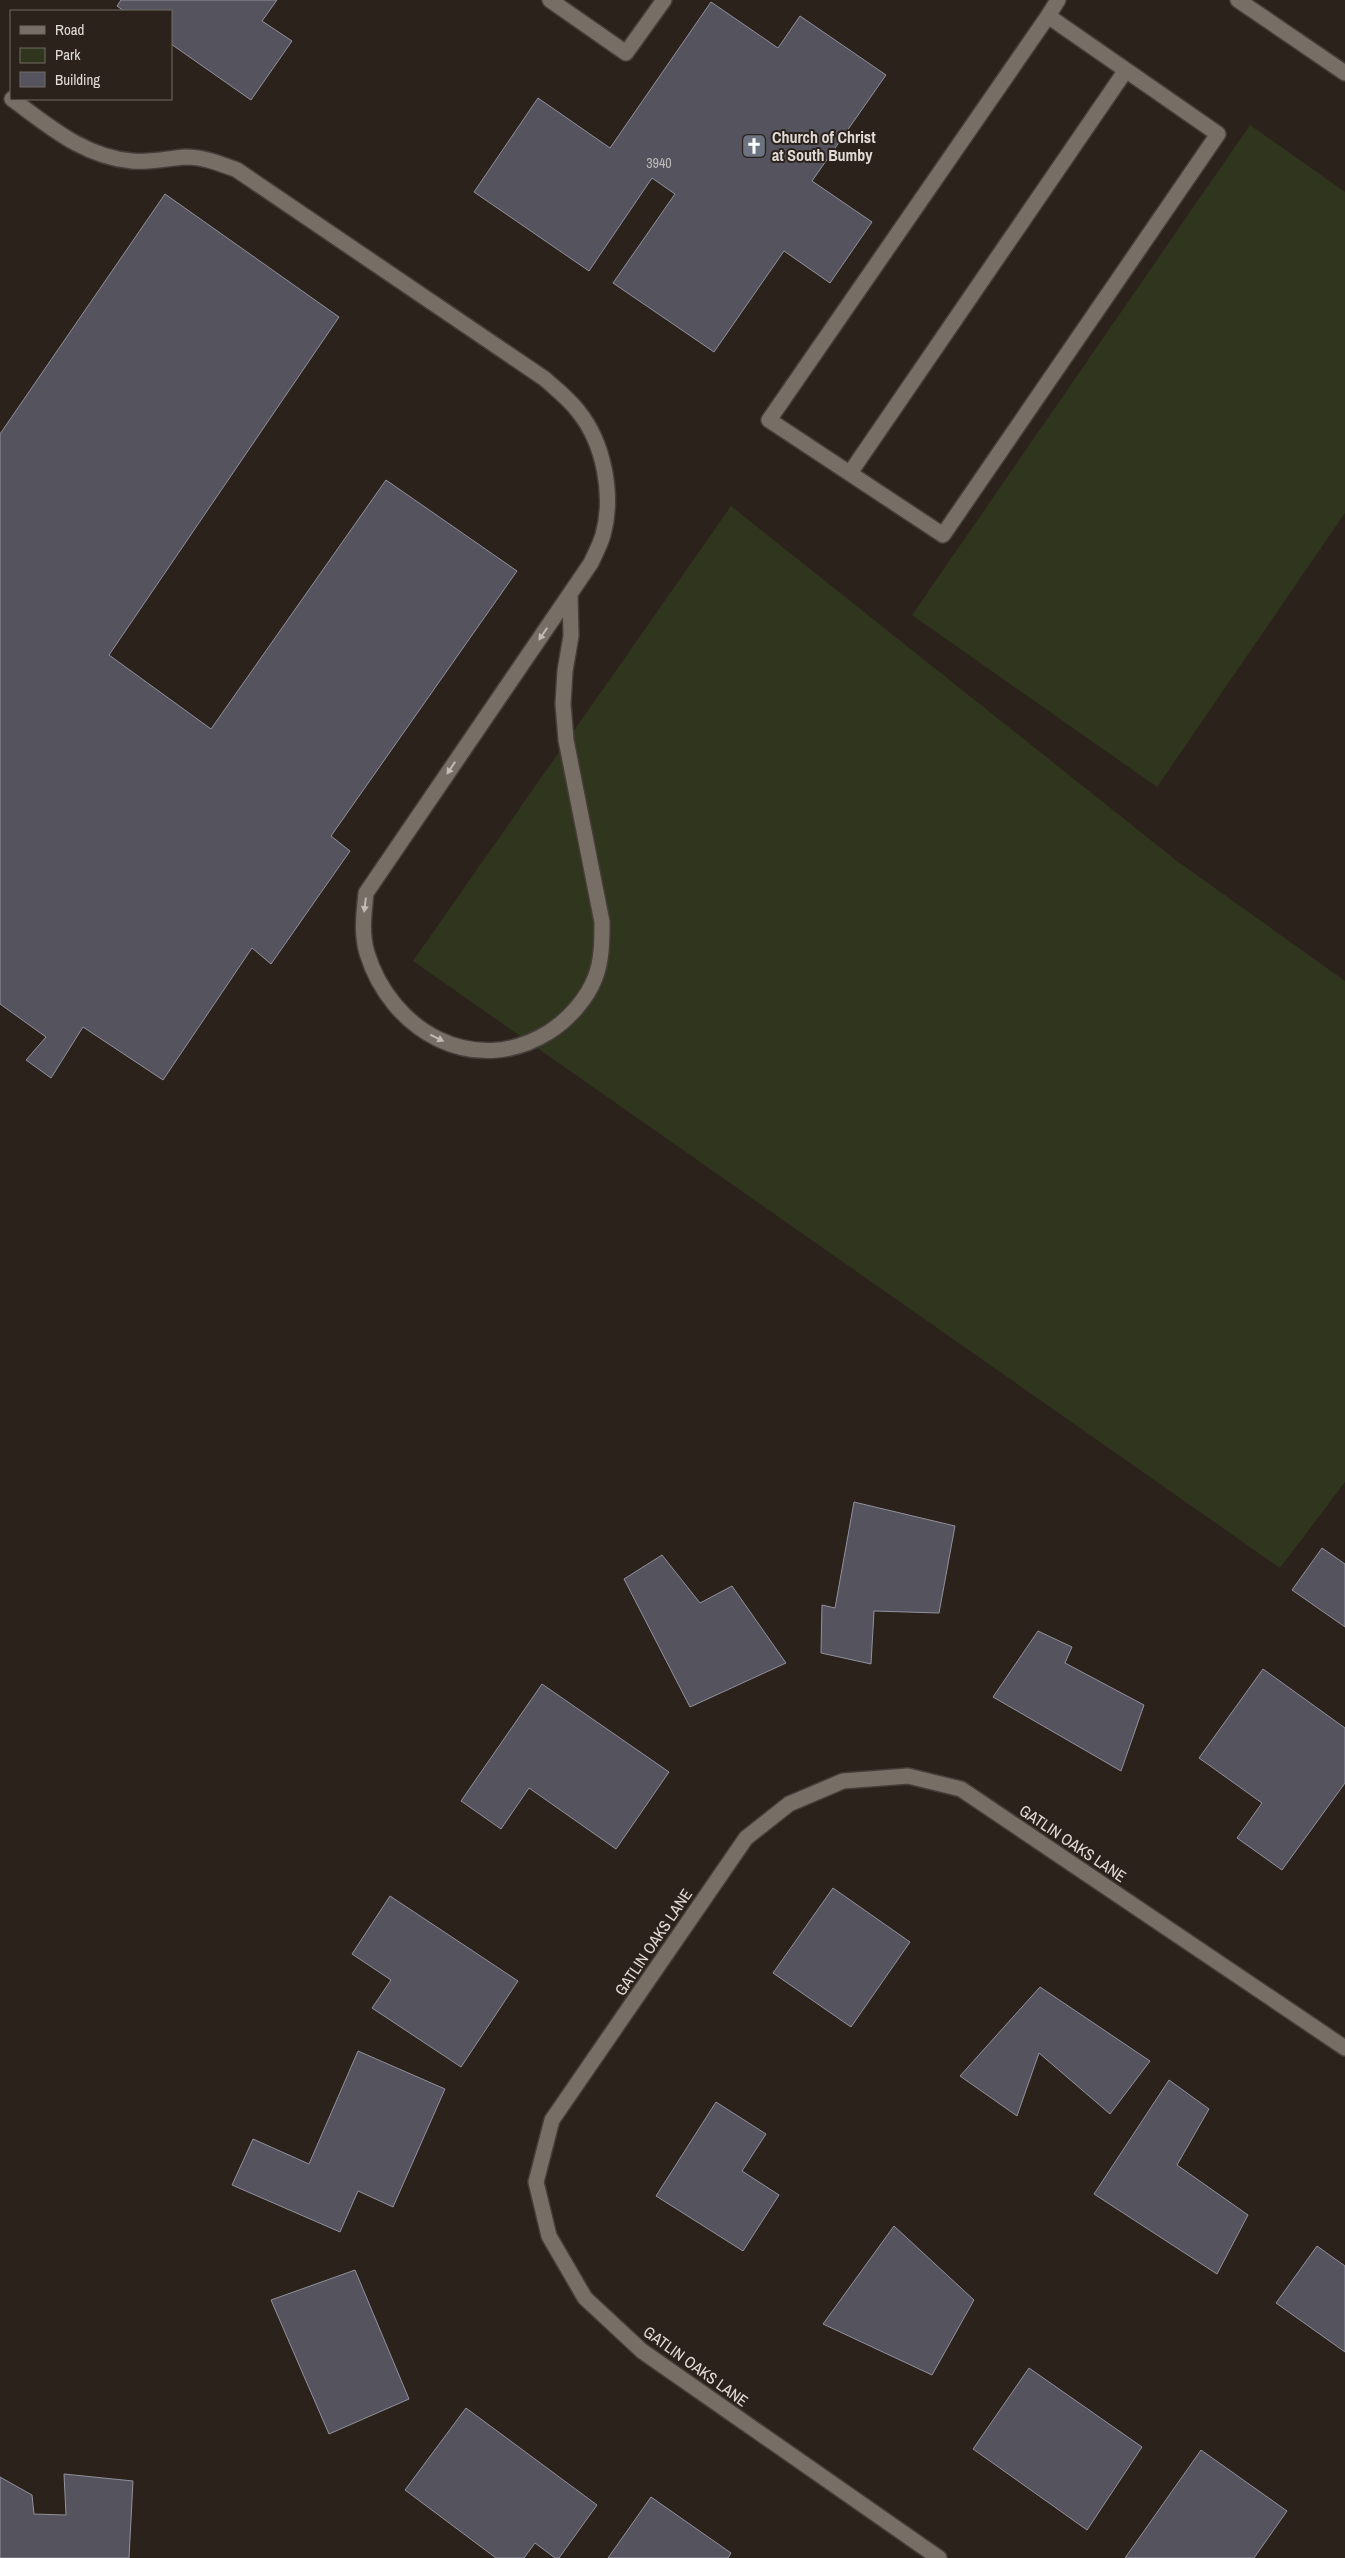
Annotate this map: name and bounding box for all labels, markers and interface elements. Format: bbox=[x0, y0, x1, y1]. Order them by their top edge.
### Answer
legend bbox=[10, 10, 172, 100]
text: Road bbox=[55, 19, 84, 40]
text: Park bbox=[55, 44, 81, 65]
text: Building bbox=[55, 69, 100, 90]
place label: Church of Christ at South Bumby bbox=[772, 126, 876, 166]
church icon: Church of Christ at South Bumby bbox=[741, 133, 767, 159]
house number: 3940 bbox=[646, 154, 672, 172]
one-way arrow bbox=[538, 627, 548, 641]
one-way arrow bbox=[446, 762, 456, 775]
one-way arrow bbox=[361, 897, 369, 913]
one-way arrow bbox=[430, 1034, 444, 1042]
street label: GATLIN OAKS LANE bbox=[1015, 1799, 1131, 1887]
street label: GATLIN OAKS LANE bbox=[609, 1884, 697, 2000]
street label: GATLIN OAKS LANE bbox=[639, 2321, 753, 2411]

